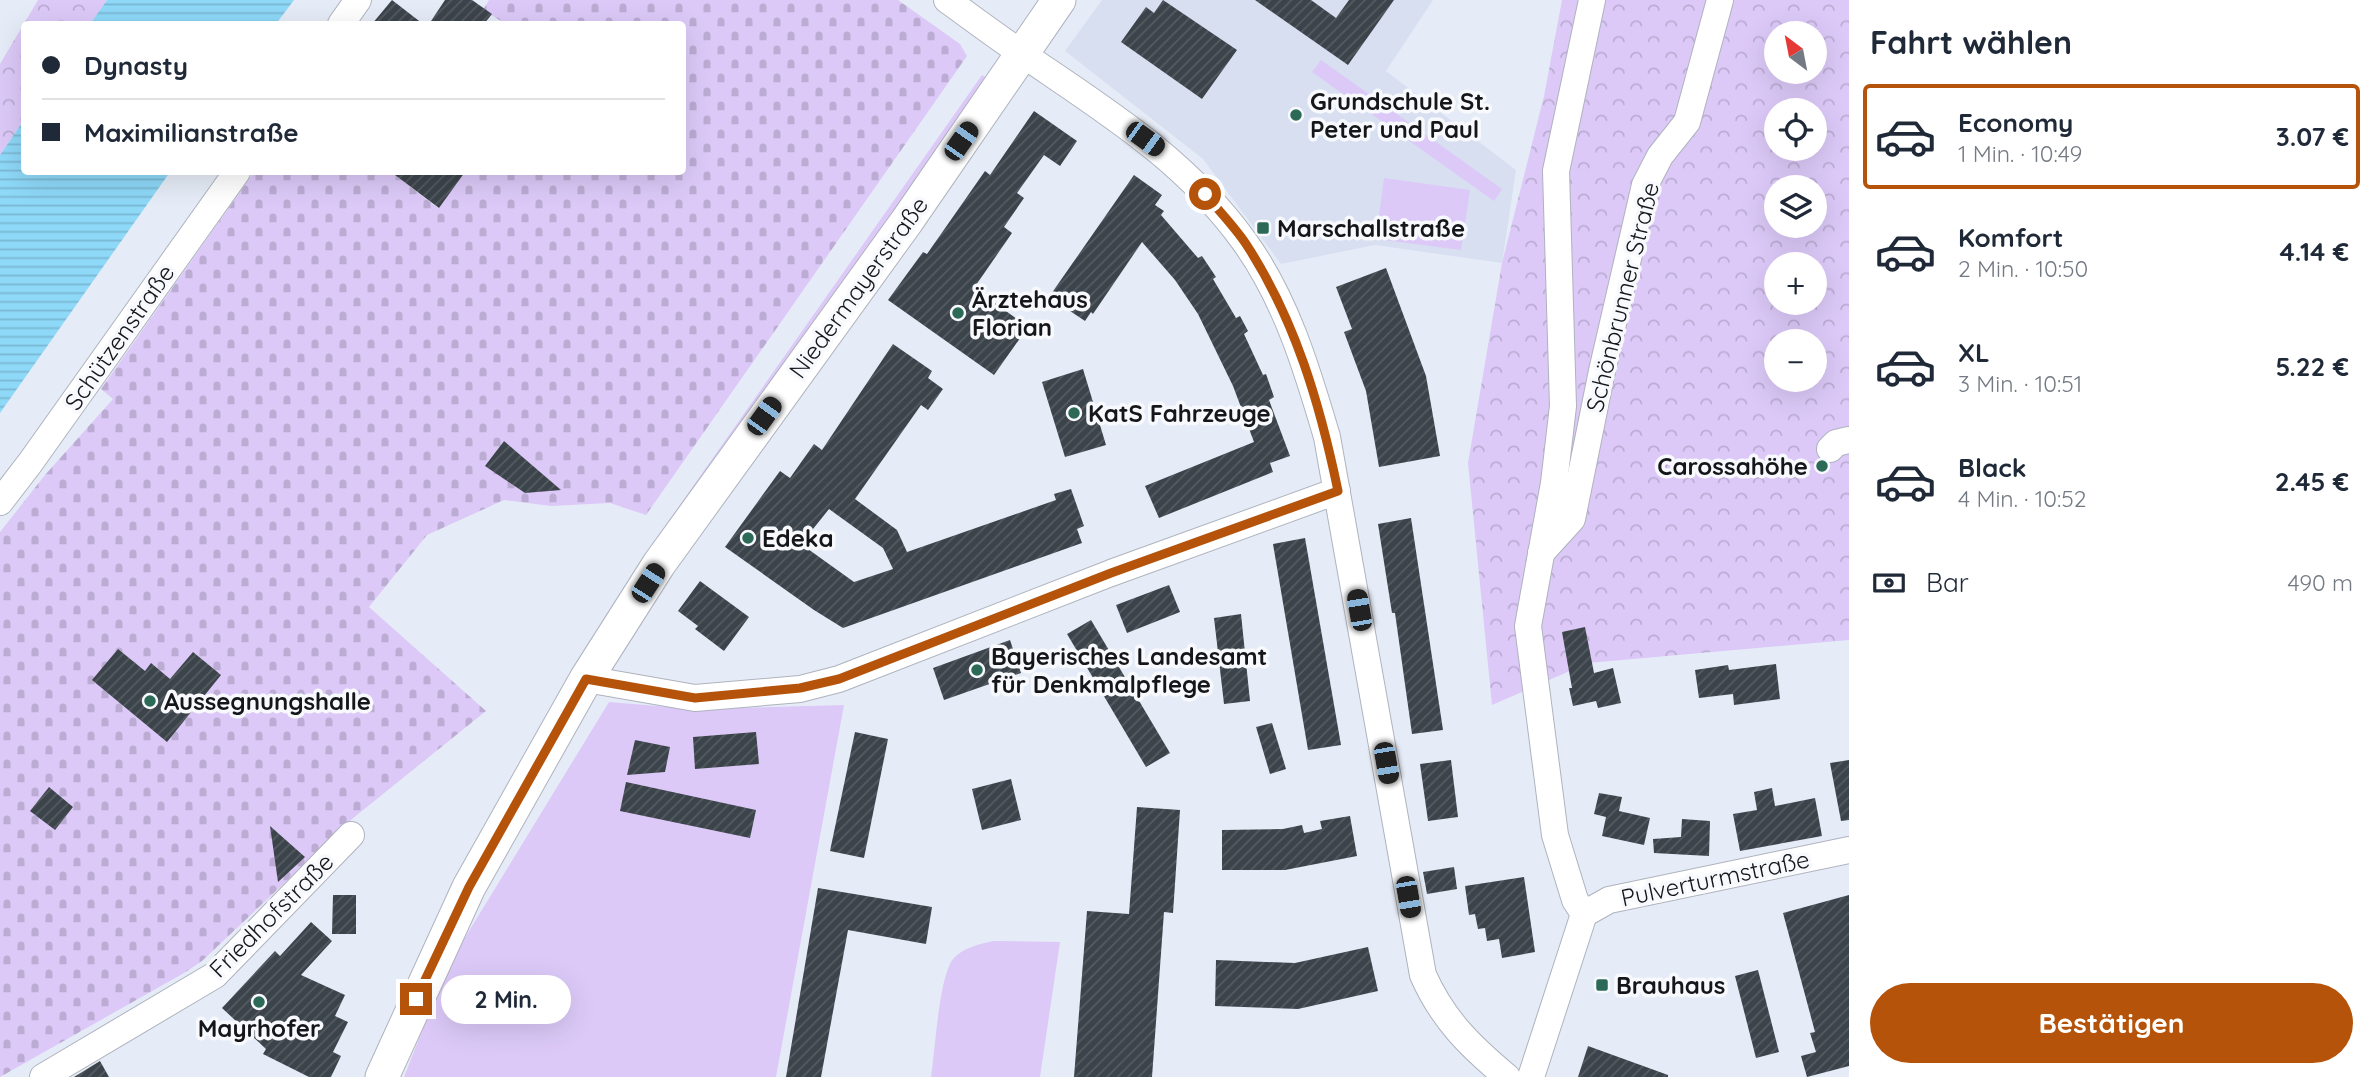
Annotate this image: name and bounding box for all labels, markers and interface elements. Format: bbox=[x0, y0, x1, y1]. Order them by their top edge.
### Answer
north arrow bbox=[1764, 21, 1827, 84]
map controls bbox=[1764, 21, 1827, 392]
text: Fahrt wählen bbox=[1870, 22, 2072, 62]
text: Dynasty bbox=[84, 49, 188, 82]
place label: Grundschule St. Peter und Paul bbox=[1310, 86, 1490, 144]
button: locate bbox=[1764, 98, 1827, 161]
icon: car bbox=[1874, 105, 1937, 168]
text: Economy bbox=[1958, 106, 2073, 139]
marker: Grundschule St. Peter und Paul bbox=[1288, 107, 1304, 123]
text: Maximilianstraße bbox=[84, 116, 299, 149]
car bbox=[941, 118, 982, 164]
car bbox=[1122, 118, 1169, 160]
text: 3.07 € bbox=[2276, 120, 2349, 153]
text: 1 Min. · 10:49 bbox=[1958, 139, 2082, 168]
button: layers bbox=[1764, 175, 1827, 238]
route start bbox=[1189, 178, 1221, 210]
street label: Schönbrunner Straße bbox=[1579, 179, 1665, 415]
street label: Niedermayerstraße bbox=[782, 190, 934, 384]
place label: Marschallstraße bbox=[1277, 213, 1465, 243]
marker: Marschallstraße bbox=[1255, 220, 1271, 236]
icon: car bbox=[1874, 220, 1937, 283]
text: Komfort bbox=[1958, 221, 2063, 254]
text: 4.14 € bbox=[2280, 235, 2349, 268]
button: + bbox=[1764, 252, 1827, 315]
text: 2 Min. · 10:50 bbox=[1958, 254, 2088, 283]
street label: Schützenstraße bbox=[58, 258, 180, 416]
place label: Ärztehaus Florian bbox=[972, 284, 1088, 342]
marker: Ärztehaus Florian bbox=[950, 305, 966, 321]
button: − bbox=[1764, 329, 1827, 392]
icon: car bbox=[1874, 335, 1937, 398]
text: XL bbox=[1958, 336, 1990, 369]
text: 5.22 € bbox=[2275, 350, 2349, 383]
text: 3 Min. · 10:51 bbox=[1958, 369, 2082, 398]
car bbox=[744, 393, 785, 439]
place label: KatS Fahrzeuge bbox=[1088, 398, 1271, 428]
marker: KatS Fahrzeuge bbox=[1066, 405, 1082, 421]
icon: car bbox=[1874, 450, 1937, 513]
place label: Carossahöhe bbox=[1657, 451, 1808, 481]
text: Black bbox=[1958, 451, 2027, 484]
marker: Carossahöhe bbox=[1814, 458, 1830, 474]
text: 2.45 € bbox=[2275, 465, 2349, 498]
text: 4 Min. · 10:52 bbox=[1958, 484, 2087, 513]
place label: Edeka bbox=[762, 523, 833, 553]
marker: Edeka bbox=[740, 530, 756, 546]
car bbox=[628, 560, 669, 606]
icon: cash bbox=[1870, 564, 1908, 602]
text: Bar bbox=[1926, 566, 1969, 599]
text: 490 m bbox=[2288, 568, 2353, 597]
car bbox=[1346, 587, 1373, 633]
place label: Bayerisches Landesamt für Denkmalpflege bbox=[991, 641, 1267, 699]
marker: Bayerisches Landesamt für Denkmalpflege bbox=[969, 662, 985, 678]
place label: Aussegnungshalle bbox=[164, 686, 371, 716]
marker: Aussegnungshalle bbox=[142, 693, 158, 709]
car bbox=[1373, 740, 1400, 786]
street label: Pulverturmstraße bbox=[1618, 843, 1812, 913]
street label: Friedhofstraße bbox=[203, 847, 339, 983]
car bbox=[1395, 874, 1422, 920]
place label: Brauhaus bbox=[1616, 970, 1725, 1000]
callout: 2 Min. bbox=[440, 974, 570, 1024]
marker: Brauhaus bbox=[1594, 977, 1610, 993]
route end bbox=[400, 983, 432, 1015]
button: Bestätigen bbox=[1870, 983, 2353, 1063]
text: 2 Min. bbox=[474, 985, 538, 1014]
marker: Mayrhofer bbox=[251, 994, 267, 1010]
place label: Mayrhofer bbox=[198, 1013, 320, 1043]

